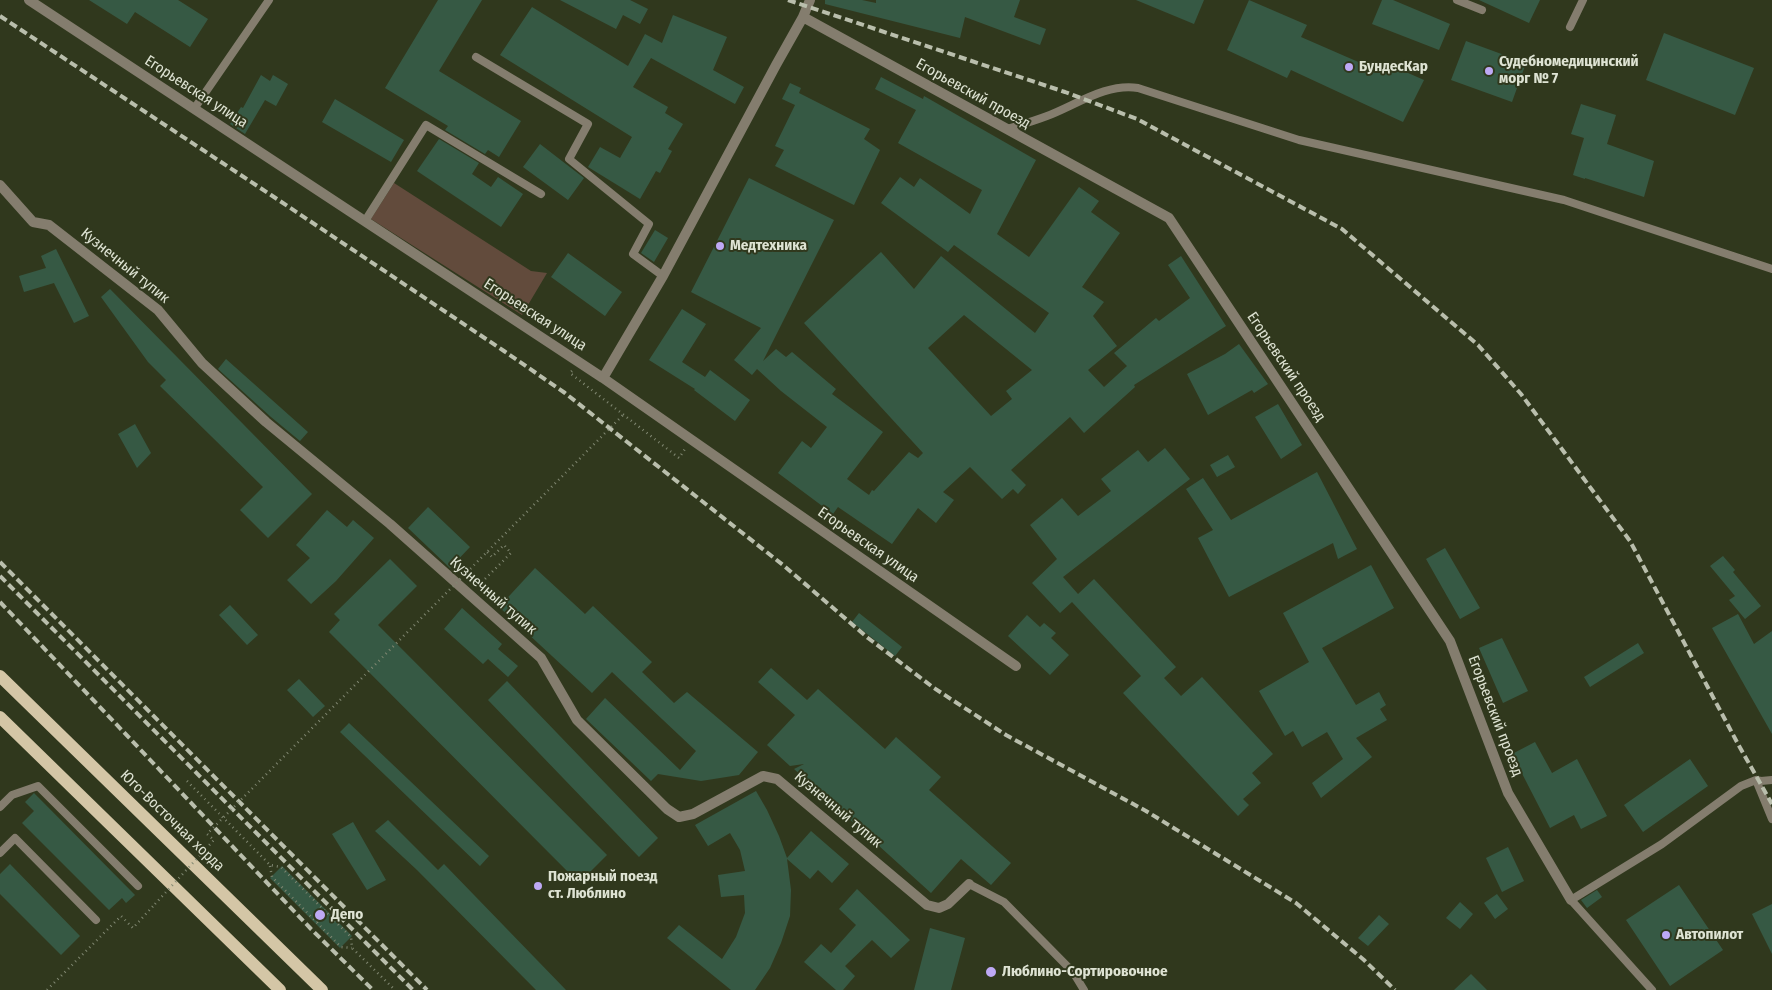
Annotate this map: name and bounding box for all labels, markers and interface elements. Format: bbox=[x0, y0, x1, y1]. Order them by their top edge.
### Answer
street label: Егорьевская улица bbox=[141, 52, 251, 132]
place label: Судебномедицинский морг № 7 bbox=[1499, 53, 1638, 88]
street label: Егорьевский проезд bbox=[913, 55, 1033, 133]
place label: БундесКар bbox=[1359, 58, 1428, 76]
marker: БундесКар bbox=[1343, 61, 1355, 73]
marker: Судебномедицинский морг № 7 bbox=[1483, 65, 1495, 77]
street label: Кузнечный тупик bbox=[77, 225, 173, 307]
place label: Медтехника bbox=[730, 237, 807, 255]
marker: Медтехника bbox=[714, 240, 726, 252]
street label: Егорьевская улица bbox=[480, 275, 590, 355]
street label: Егорьевский проезд bbox=[1243, 309, 1329, 425]
street label: Егорьевская улица bbox=[814, 503, 922, 587]
street label: Кузнечный тупик bbox=[446, 553, 540, 639]
street label: Егорьевский проезд bbox=[1464, 653, 1526, 779]
street label: Юго-Восточная хорда bbox=[116, 767, 228, 875]
street label: Кузнечный тупик bbox=[790, 768, 886, 852]
place label: Пожарный поезд ст. Люблино bbox=[548, 868, 657, 903]
marker: Пожарный поезд ст. Люблино bbox=[532, 880, 544, 892]
place label: Депо bbox=[331, 906, 363, 924]
marker: Депо bbox=[313, 908, 327, 922]
place label: Автопилот bbox=[1676, 926, 1743, 944]
marker: Автопилот bbox=[1660, 929, 1672, 941]
place label: Люблино-Сортировочное bbox=[1002, 963, 1168, 981]
marker: Люблино-Сортировочное bbox=[984, 965, 998, 979]

